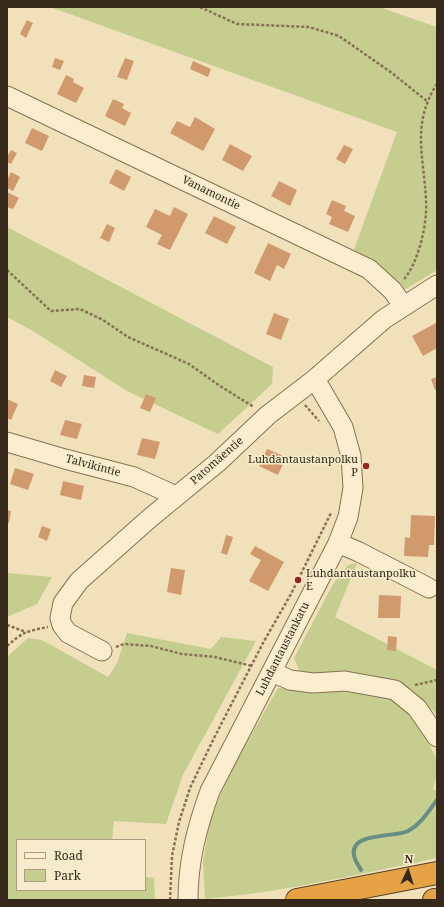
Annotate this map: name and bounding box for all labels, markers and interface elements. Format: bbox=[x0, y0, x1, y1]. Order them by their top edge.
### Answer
street label: Vanamontie bbox=[180, 173, 242, 213]
street label: Patomäentie bbox=[188, 434, 246, 488]
street label: Talvikintie bbox=[64, 452, 122, 480]
place label: Luhdantaustanpolku P bbox=[248, 453, 358, 479]
marker: Luhdantaustanpolku P bbox=[361, 461, 371, 471]
place label: Luhdantaustanpolku E bbox=[306, 567, 416, 593]
marker: Luhdantaustanpolku E bbox=[293, 575, 303, 585]
street label: Luhdantaustankatu bbox=[254, 600, 312, 698]
legend bbox=[16, 839, 146, 891]
text: Road bbox=[54, 847, 83, 864]
north arrow bbox=[388, 851, 428, 891]
text: N bbox=[404, 851, 414, 866]
text: Park bbox=[54, 867, 81, 884]

